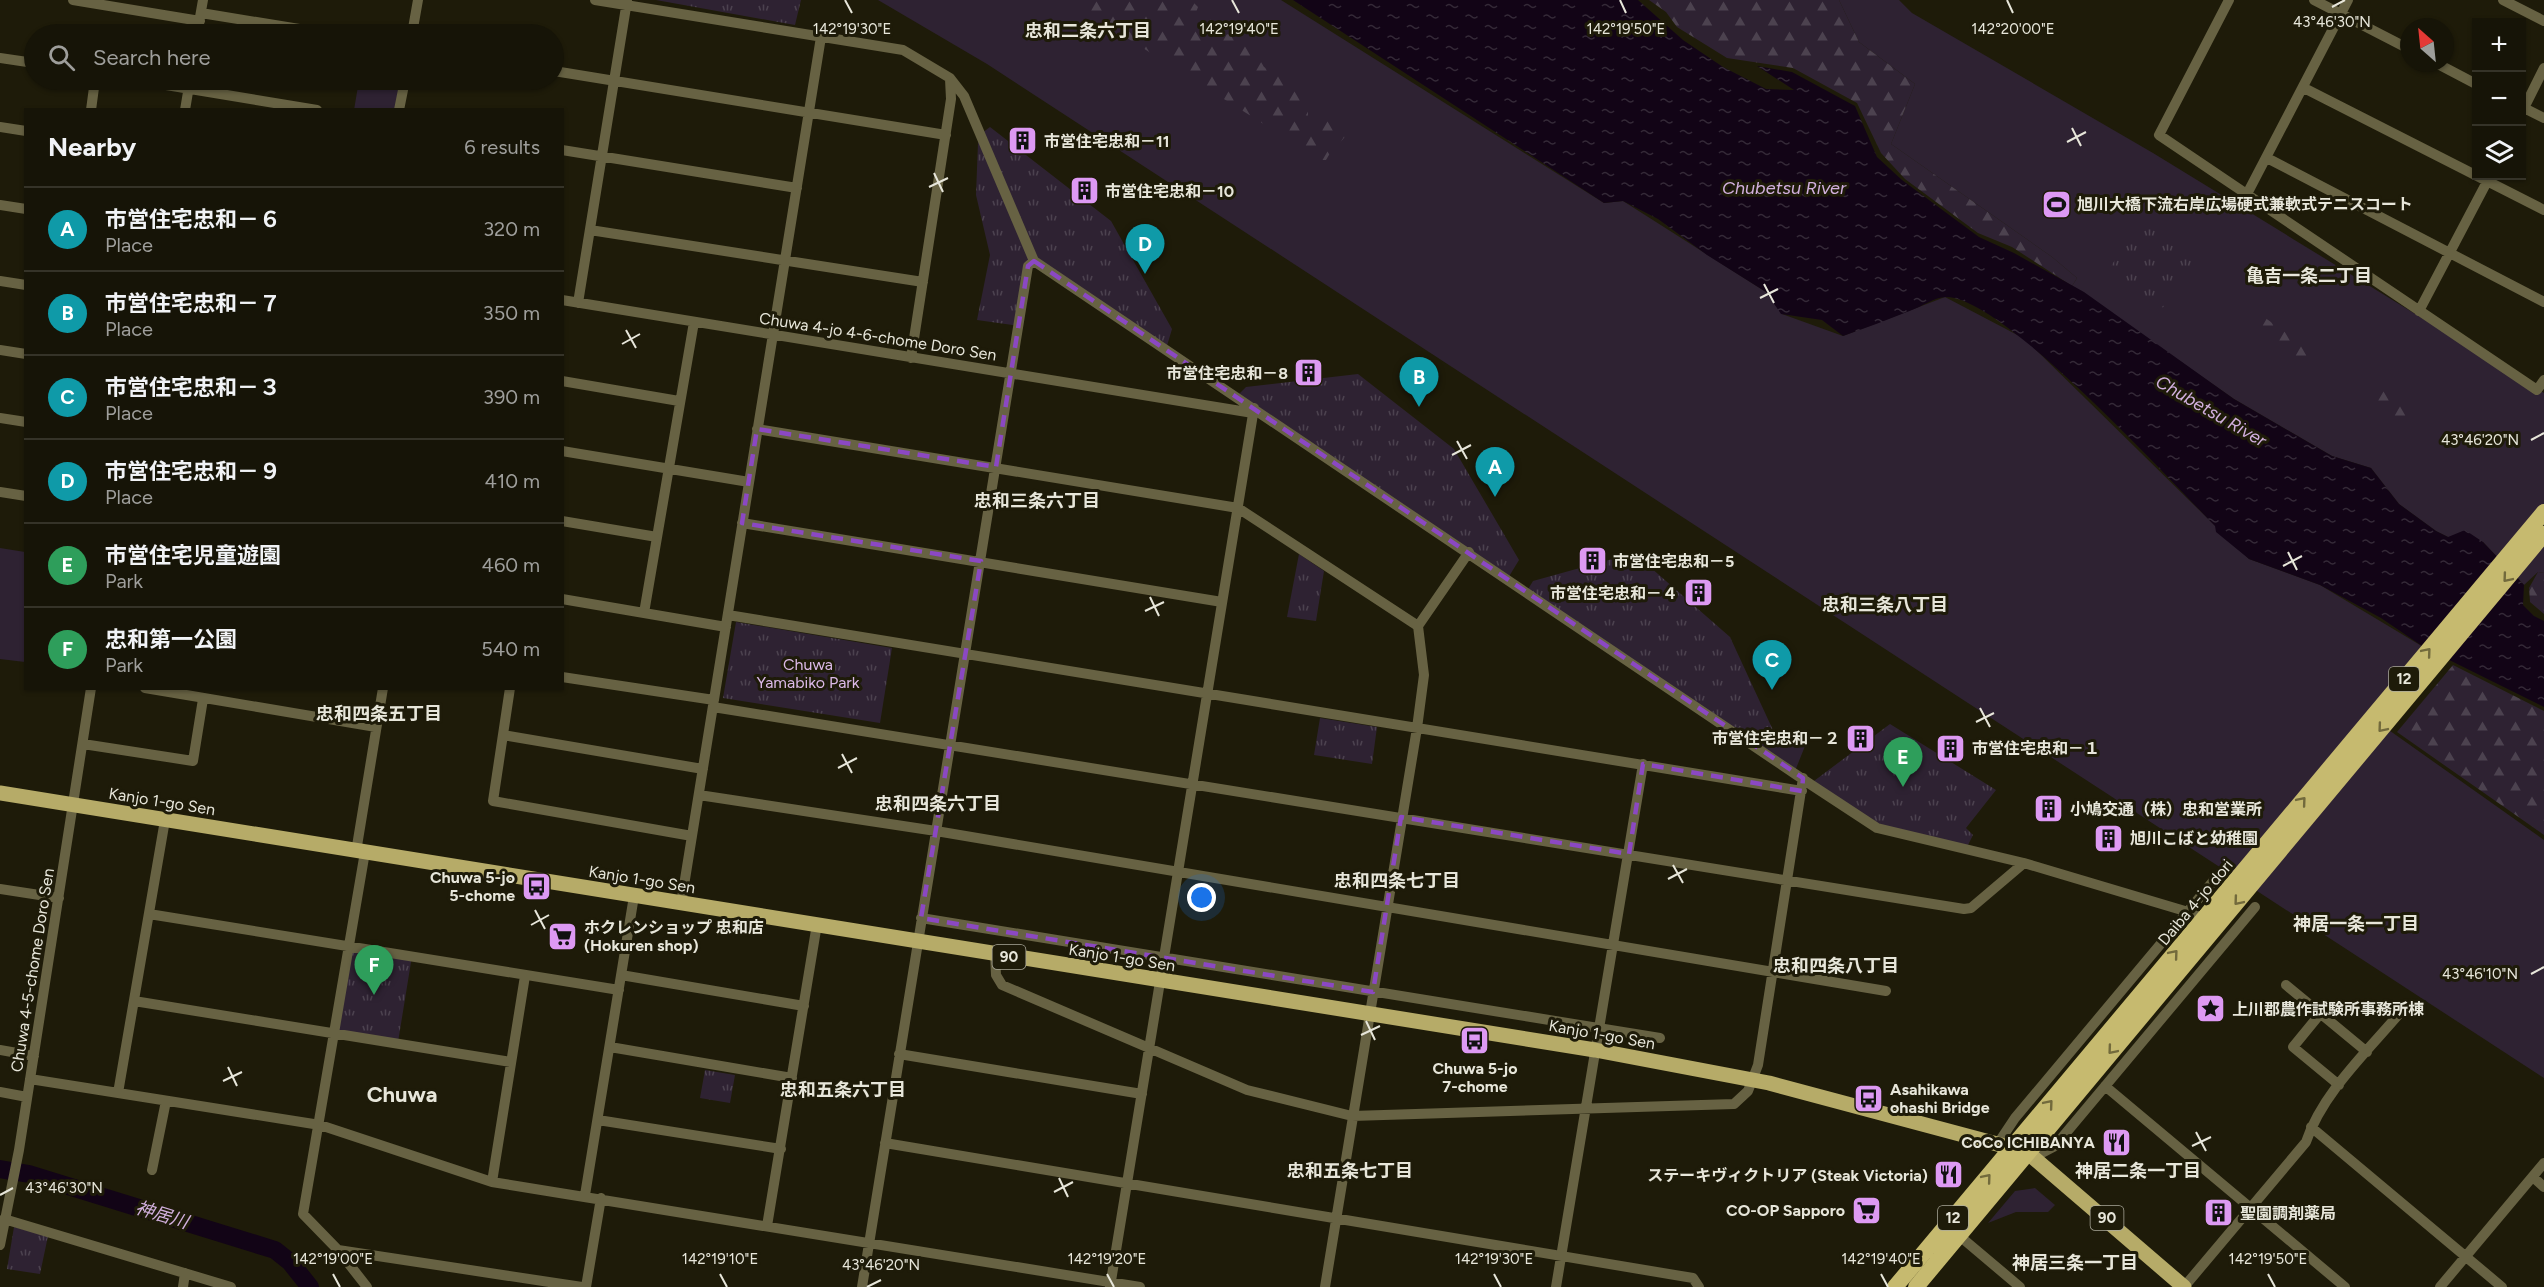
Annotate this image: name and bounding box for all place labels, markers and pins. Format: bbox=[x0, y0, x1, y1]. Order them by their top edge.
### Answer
building icon: 市営住宅忠和－11 bbox=[1007, 125, 1039, 157]
place label: 市営住宅忠和－11 bbox=[1044, 132, 1170, 151]
building icon: 市営住宅忠和－10 bbox=[1068, 175, 1100, 207]
place label: 市営住宅忠和－10 bbox=[1105, 182, 1234, 201]
sports icon: 旭川大橋下流右岸広場硬式兼軟式テニスコート bbox=[2040, 188, 2072, 220]
place label: 旭川大橋下流右岸広場硬式兼軟式テニスコート bbox=[2077, 195, 2413, 214]
pin: D bbox=[1126, 224, 1164, 274]
building icon: 市営住宅忠和－8 bbox=[1293, 357, 1325, 389]
pin: B bbox=[1400, 358, 1438, 407]
place label: 市営住宅忠和－8 bbox=[1166, 364, 1288, 383]
pin: A bbox=[1476, 448, 1514, 497]
building icon: 市営住宅忠和－5 bbox=[1576, 545, 1608, 577]
place label: 市営住宅忠和－5 bbox=[1613, 552, 1734, 571]
building icon: 市営住宅忠和－４ bbox=[1683, 577, 1715, 609]
place label: 市営住宅忠和－４ bbox=[1550, 584, 1678, 603]
pin: C bbox=[1752, 640, 1792, 690]
building icon: 市営住宅忠和－２ bbox=[1845, 722, 1877, 754]
place label: 市営住宅忠和－２ bbox=[1712, 729, 1840, 748]
building icon: 市営住宅忠和－１ bbox=[1935, 732, 1967, 764]
pin: E bbox=[1884, 738, 1922, 787]
place label: 市営住宅忠和－１ bbox=[1972, 739, 2100, 758]
building icon: 小鳩交通（株）忠和営業所 bbox=[2033, 793, 2065, 825]
place label: 小鳩交通（株）忠和営業所 bbox=[2070, 800, 2262, 819]
building icon: 旭川こばと幼稚園 bbox=[2093, 822, 2125, 854]
place label: 旭川こばと幼稚園 bbox=[2130, 829, 2258, 848]
place label: Chuwa 5-jo 5-chome bbox=[430, 868, 515, 905]
bus stop icon: Chuwa 5-jo 5-chome bbox=[520, 870, 552, 902]
place label: ホクレンショップ 忠和店 (Hokuren shop) bbox=[584, 918, 764, 955]
supermarket icon: ホクレンショップ 忠和店 (Hokuren shop) bbox=[547, 920, 579, 952]
pin: F bbox=[354, 946, 394, 995]
place icon: 上川郡農作試験所事務所棟 bbox=[2195, 993, 2227, 1025]
place label: 上川郡農作試験所事務所棟 bbox=[2232, 1000, 2424, 1019]
bus stop icon: Chuwa 5-jo 7-chome bbox=[1459, 1024, 1491, 1056]
place label: Chuwa 5-jo 7-chome bbox=[1432, 1059, 1518, 1096]
place label: Asahikawa ohashi Bridge bbox=[1890, 1080, 1990, 1117]
bus stop icon: Asahikawa ohashi Bridge bbox=[1853, 1082, 1885, 1114]
restaurant icon: CoCo ICHIBANYA bbox=[2100, 1126, 2132, 1158]
place label: CoCo ICHIBANYA bbox=[1961, 1133, 2096, 1152]
restaurant icon: ステーキヴィクトリア (Steak Victoria) bbox=[1933, 1159, 1965, 1191]
place label: ステーキヴィクトリア (Steak Victoria) bbox=[1647, 1166, 1928, 1185]
supermarket icon: CO-OP Sapporo bbox=[1850, 1194, 1882, 1226]
building icon: 聖園調剤薬局 bbox=[2203, 1197, 2235, 1229]
place label: CO-OP Sapporo bbox=[1726, 1201, 1845, 1220]
place label: 聖園調剤薬局 bbox=[2240, 1204, 2336, 1223]

